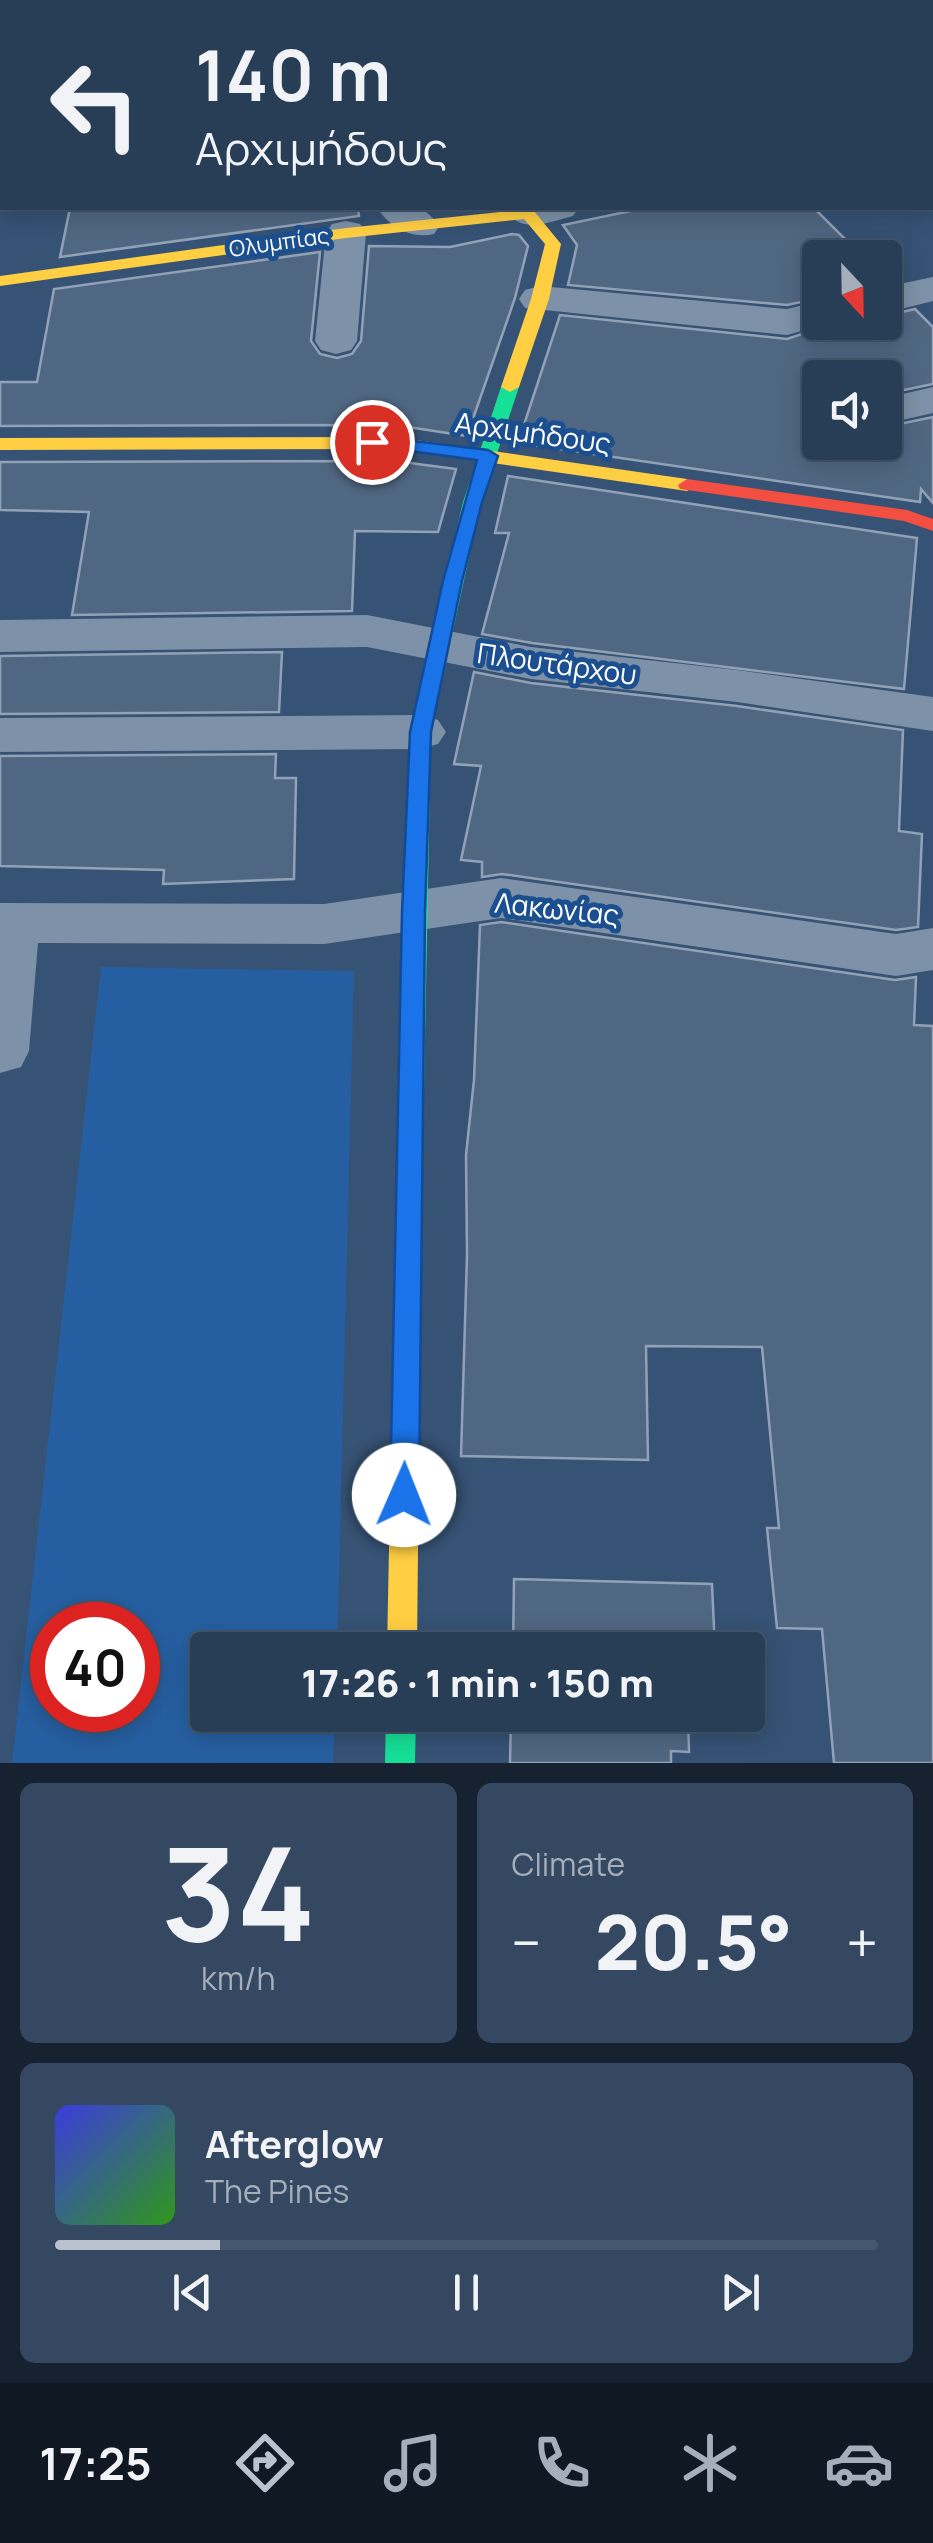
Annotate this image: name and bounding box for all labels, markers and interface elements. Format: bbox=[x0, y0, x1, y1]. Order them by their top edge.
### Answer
text: 140 m bbox=[195, 26, 391, 122]
icon: left bbox=[30, 40, 160, 170]
text: Αρχιμήδους bbox=[195, 117, 448, 179]
street label: Ολυμπίας bbox=[227, 220, 331, 264]
north arrow bbox=[802, 240, 902, 340]
map controls bbox=[802, 240, 902, 460]
button: sound bbox=[802, 360, 902, 460]
pin bbox=[330, 400, 415, 485]
street label: Αρχιμήδους bbox=[453, 402, 613, 462]
icon: arrive bbox=[345, 415, 400, 470]
street label: Πλουτάρχου bbox=[475, 633, 639, 693]
street label: Λακωνίας bbox=[493, 883, 621, 933]
position arrow bbox=[352, 1443, 456, 1547]
speed limit sign: 40 bbox=[30, 1602, 160, 1732]
text: 17:26 · 1 min · 150 m bbox=[301, 1656, 654, 1708]
text: 34 bbox=[161, 1802, 316, 1980]
text: Climate bbox=[512, 1842, 625, 1886]
text: 20.5° bbox=[595, 1890, 793, 1993]
text: − bbox=[512, 1904, 541, 1980]
text: + bbox=[846, 1904, 878, 1980]
text: km/h bbox=[201, 1956, 275, 2000]
text: Afterglow bbox=[205, 2117, 384, 2169]
text: The Pines bbox=[205, 2169, 349, 2213]
icon: previous bbox=[165, 2265, 220, 2320]
icon: pause bbox=[439, 2265, 494, 2320]
icon: next bbox=[713, 2265, 768, 2320]
icon: directions bbox=[230, 2428, 300, 2498]
icon: music bbox=[378, 2428, 448, 2498]
icon: phone bbox=[527, 2428, 597, 2498]
icon: climate bbox=[675, 2428, 745, 2498]
icon: car bbox=[824, 2428, 894, 2498]
text: 17:25 bbox=[39, 2432, 152, 2494]

